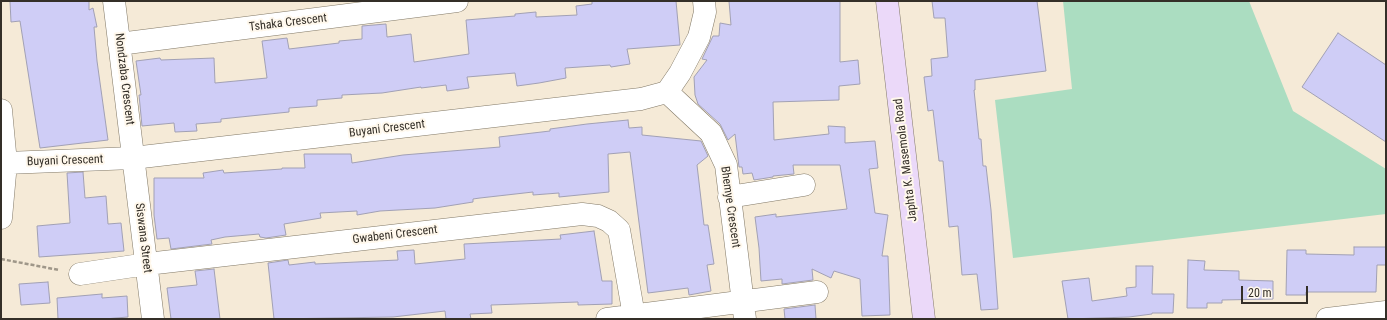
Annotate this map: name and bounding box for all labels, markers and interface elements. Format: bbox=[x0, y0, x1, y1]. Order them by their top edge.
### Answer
street label: Tshaka Crescent bbox=[248, 11, 328, 35]
street label: Nondzaba Crescent bbox=[111, 32, 137, 126]
street label: Japhta K. Masemola Road bbox=[891, 98, 921, 222]
street label: Buyani Crescent bbox=[348, 117, 426, 141]
street label: Buyani Crescent bbox=[27, 152, 103, 170]
street label: Bhemye Crescent bbox=[717, 165, 743, 249]
street label: Siswana Street bbox=[132, 202, 154, 274]
street label: Gwabeni Crescent bbox=[352, 223, 438, 247]
scale bar bbox=[1243, 278, 1310, 304]
text: 20 m bbox=[1248, 286, 1272, 300]

